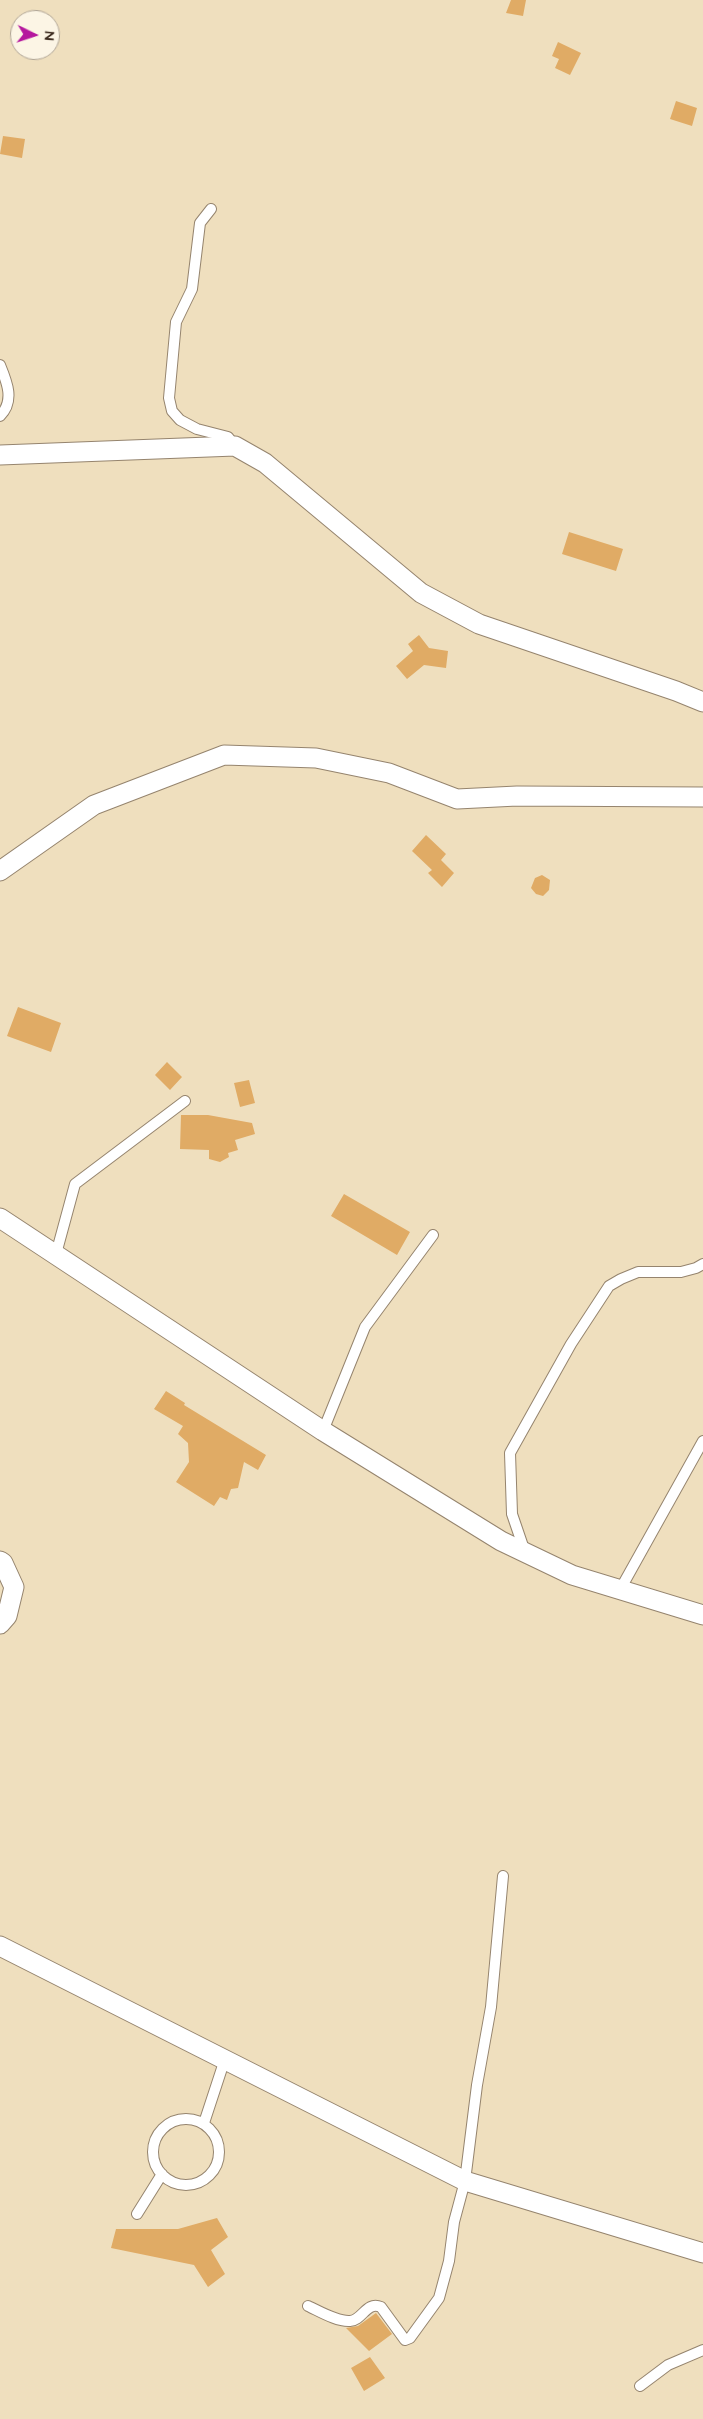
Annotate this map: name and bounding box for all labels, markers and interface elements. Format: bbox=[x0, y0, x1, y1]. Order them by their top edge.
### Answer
north arrow bbox=[10, 10, 60, 60]
text: N bbox=[39, 31, 59, 41]

